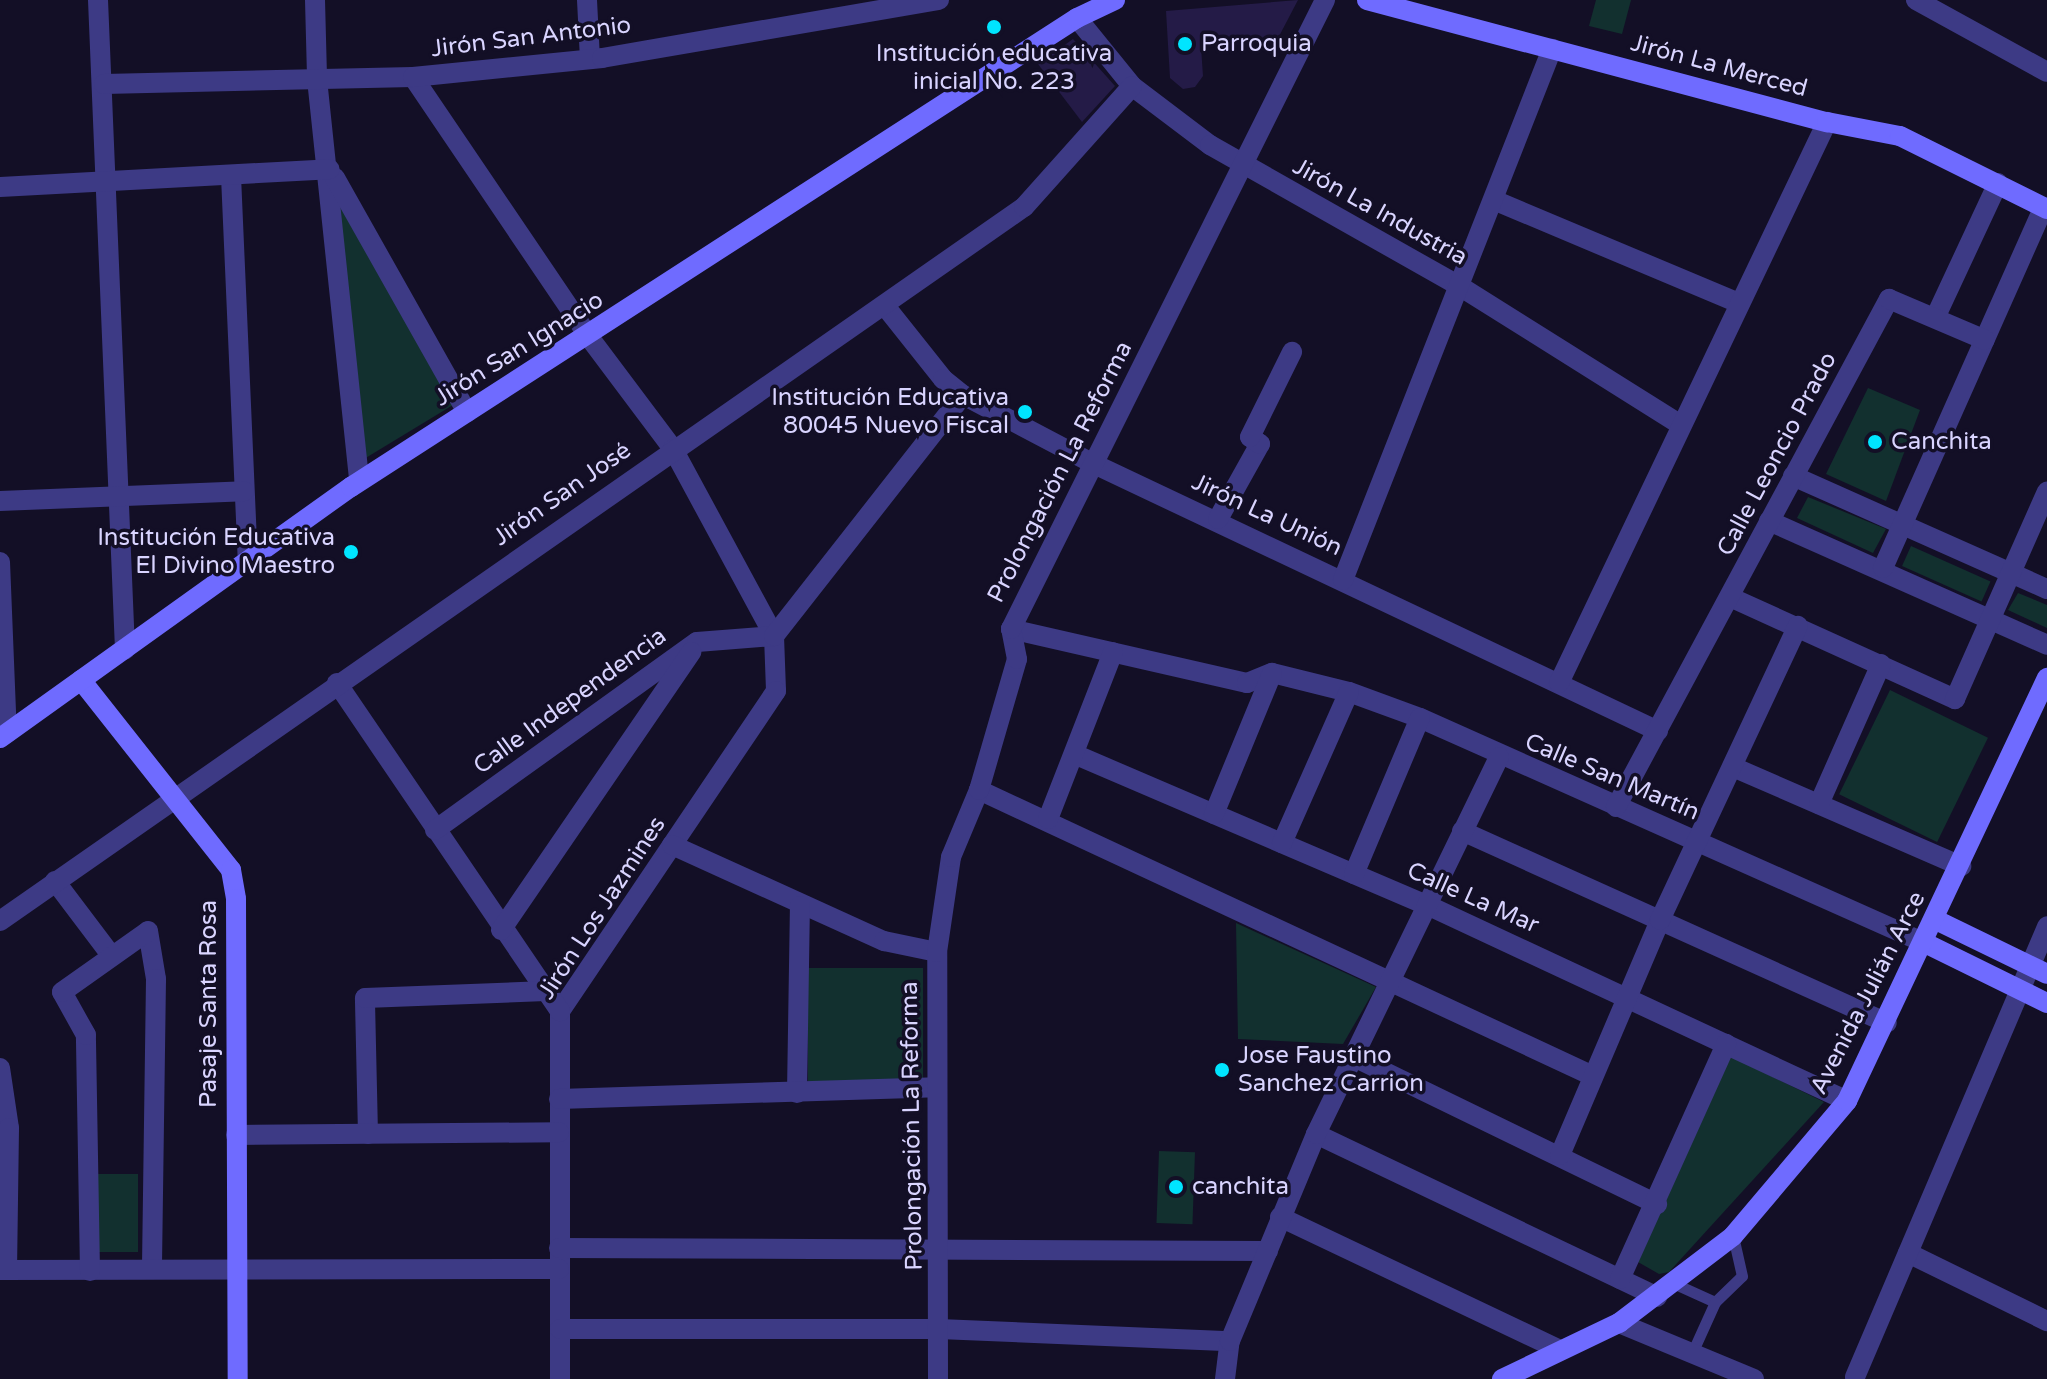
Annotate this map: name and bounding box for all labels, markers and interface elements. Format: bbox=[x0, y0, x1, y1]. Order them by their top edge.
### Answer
street label: Jirón San Antonio bbox=[429, 10, 633, 64]
marker: Institución educativa inicial No. 223 bbox=[985, 18, 1003, 36]
street label: Jirón La Merced bbox=[1628, 29, 1810, 103]
place label: Parroquia bbox=[1201, 30, 1312, 58]
marker: Parroquia bbox=[1176, 35, 1194, 53]
place label: Institución educativa inicial No. 223 bbox=[876, 40, 1112, 96]
street label: Jirón La Industria bbox=[1288, 152, 1472, 272]
street label: Jirón San Ignacio bbox=[429, 285, 609, 413]
street label: Prolongación La Reforma bbox=[981, 337, 1139, 607]
street label: Calle Leoncio Prado bbox=[1711, 347, 1843, 561]
place label: Institución Educativa 80045 Nuevo Fiscal bbox=[771, 384, 1009, 440]
marker: Institución Educativa 80045 Nuevo Fiscal bbox=[1016, 403, 1034, 421]
place label: Canchita bbox=[1891, 428, 1992, 456]
marker: Canchita bbox=[1866, 433, 1884, 451]
street label: Jirón San José bbox=[488, 436, 636, 552]
street label: Jirón La Unión bbox=[1187, 468, 1347, 562]
place label: Institución Educativa El Divino Maestro bbox=[97, 524, 335, 580]
marker: Institución Educativa El Divino Maestro bbox=[342, 543, 360, 561]
street label: Calle Independencia bbox=[468, 622, 672, 780]
street label: Calle San Martín bbox=[1520, 727, 1704, 827]
street label: Jirón Los Jazmines bbox=[532, 811, 672, 1005]
street label: Calle La Mar bbox=[1403, 856, 1543, 940]
street label: Avenida Julián Arce bbox=[1804, 887, 1932, 1099]
street label: Pasaje Santa Rosa bbox=[195, 900, 223, 1108]
street label: Prolongación La Reforma bbox=[895, 981, 929, 1271]
place label: Jose Faustino Sanchez Carrion bbox=[1238, 1042, 1424, 1098]
marker: Jose Faustino Sanchez Carrion bbox=[1213, 1061, 1231, 1079]
place label: canchita bbox=[1192, 1173, 1289, 1201]
marker: canchita bbox=[1167, 1178, 1185, 1196]

